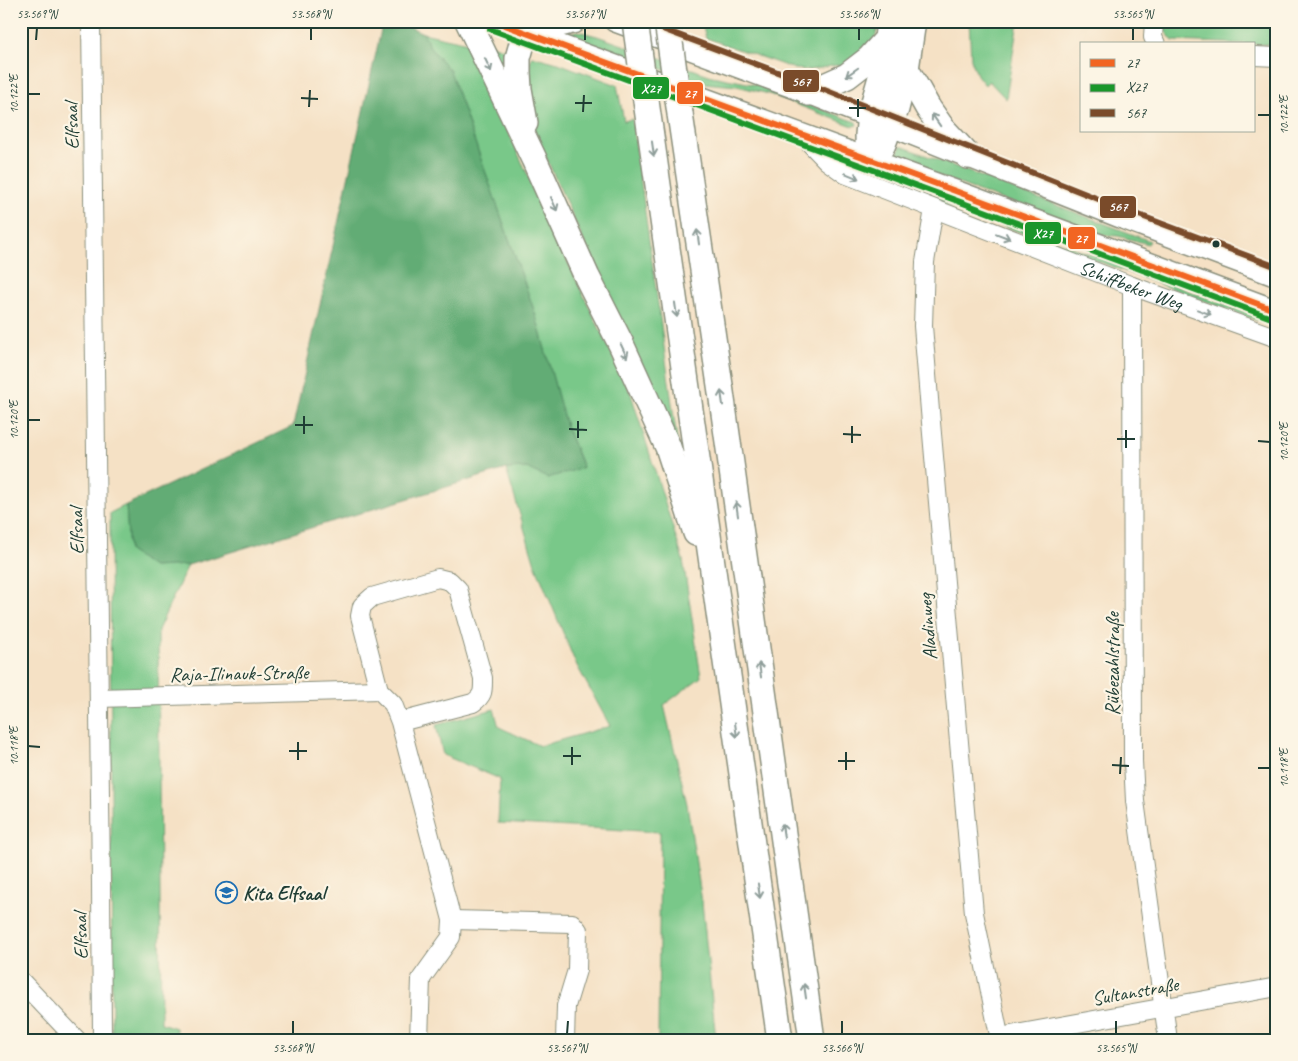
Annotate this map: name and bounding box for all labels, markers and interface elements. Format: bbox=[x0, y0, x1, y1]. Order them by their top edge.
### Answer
text: 53.569°N bbox=[17, 6, 59, 22]
text: 53.568°N bbox=[291, 6, 333, 22]
text: 53.567°N bbox=[565, 6, 607, 22]
text: 53.566°N bbox=[839, 6, 881, 22]
text: 53.565°N bbox=[1113, 6, 1155, 22]
legend bbox=[1080, 42, 1256, 132]
text: 27 bbox=[1126, 54, 1141, 73]
one-way arrow bbox=[484, 57, 494, 72]
one-way arrow bbox=[845, 67, 859, 77]
line badge: 567 bbox=[782, 69, 820, 93]
text: 10.122°E bbox=[6, 73, 22, 114]
text: 567 bbox=[792, 73, 812, 90]
line badge: X27 bbox=[632, 76, 670, 100]
text: X27 bbox=[1126, 78, 1149, 97]
text: X27 bbox=[641, 80, 663, 97]
line badge: 27 bbox=[676, 81, 704, 105]
text: 27 bbox=[684, 85, 698, 102]
text: 10.122°E bbox=[1276, 94, 1292, 135]
street label: Elfsaal bbox=[59, 99, 84, 150]
text: 567 bbox=[1126, 104, 1148, 123]
one-way arrow bbox=[931, 113, 941, 127]
one-way arrow bbox=[648, 141, 658, 157]
one-way arrow bbox=[844, 172, 859, 182]
line badge: 567 bbox=[1099, 195, 1137, 219]
one-way arrow bbox=[550, 196, 559, 211]
text: 567 bbox=[1109, 198, 1129, 215]
line badge: X27 bbox=[1024, 221, 1062, 245]
text: X27 bbox=[1033, 225, 1055, 242]
line badge: 27 bbox=[1067, 226, 1096, 250]
one-way arrow bbox=[693, 230, 703, 246]
text: 27 bbox=[1075, 230, 1089, 247]
one-way arrow bbox=[995, 231, 1010, 241]
unlabelled marker bbox=[1211, 239, 1221, 249]
street label: Schiffbeker Weg bbox=[1075, 255, 1188, 317]
one-way arrow bbox=[671, 302, 681, 318]
one-way arrow bbox=[1196, 308, 1211, 317]
one-way arrow bbox=[619, 343, 629, 358]
one-way arrow bbox=[716, 391, 726, 407]
text: 10.120°E bbox=[6, 399, 22, 440]
text: 10.120°E bbox=[1276, 421, 1292, 462]
one-way arrow bbox=[732, 501, 742, 517]
street label: Elfsaal bbox=[64, 504, 89, 555]
street label: Aladinweg bbox=[912, 591, 943, 661]
street label: Rübezahlstraße bbox=[1100, 611, 1125, 716]
street label: Raja-Ilinauk-Straße bbox=[169, 660, 310, 687]
one-way arrow bbox=[755, 662, 765, 678]
one-way arrow bbox=[731, 722, 741, 738]
text: 10.118°E bbox=[6, 725, 22, 766]
text: 10.118°E bbox=[1276, 747, 1292, 788]
one-way arrow bbox=[777, 823, 787, 839]
school or university icon: Kita Elfsaal bbox=[215, 881, 239, 905]
place label: Kita Elfsaal bbox=[243, 881, 328, 906]
one-way arrow bbox=[754, 883, 764, 899]
street label: Elfsaal bbox=[68, 909, 93, 960]
street label: Sultanstraße bbox=[1090, 971, 1182, 1011]
one-way arrow bbox=[800, 984, 810, 1000]
text: 53.568°N bbox=[273, 1040, 315, 1056]
text: 53.567°N bbox=[547, 1040, 589, 1056]
text: 53.566°N bbox=[822, 1040, 864, 1056]
text: 53.565°N bbox=[1096, 1040, 1138, 1056]

